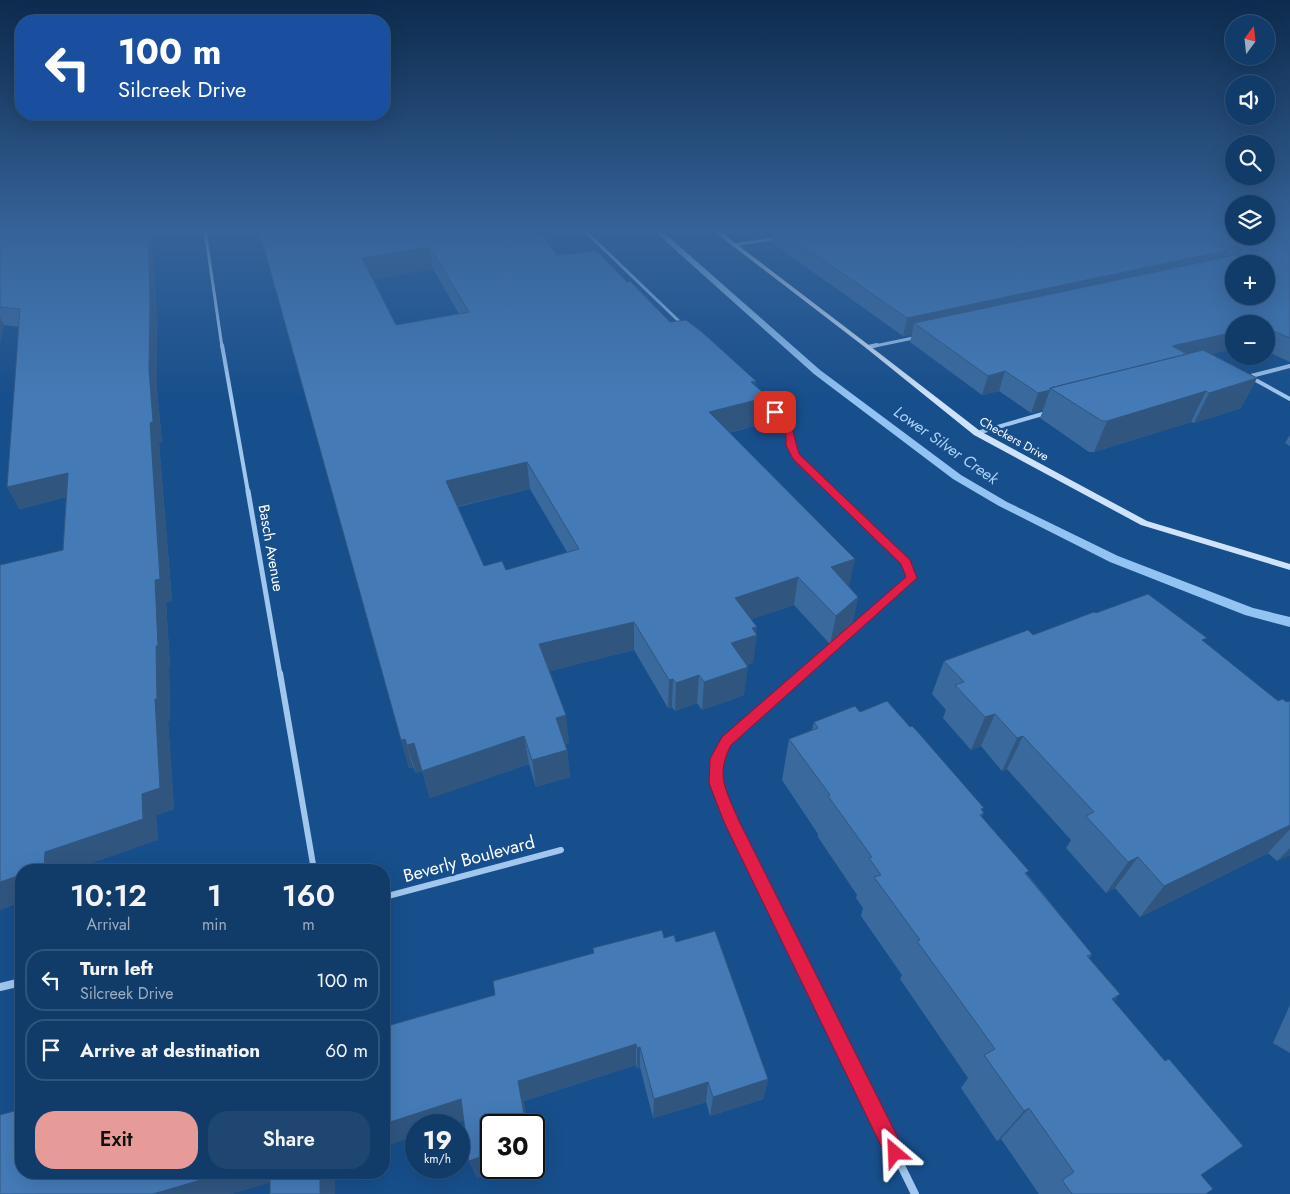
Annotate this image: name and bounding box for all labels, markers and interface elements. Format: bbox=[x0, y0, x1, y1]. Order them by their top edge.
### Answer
north arrow bbox=[1225, 15, 1275, 65]
map controls bbox=[1225, 15, 1275, 365]
text: 100 m bbox=[118, 27, 221, 77]
icon: left bbox=[35, 35, 100, 100]
text: Silcreek Drive bbox=[118, 73, 246, 105]
button: sound bbox=[1225, 75, 1275, 125]
button: search bbox=[1225, 135, 1275, 185]
button: layers bbox=[1225, 195, 1275, 245]
button: + bbox=[1225, 255, 1275, 305]
button: − bbox=[1225, 315, 1275, 365]
pin bbox=[754, 391, 796, 433]
icon: arrive bbox=[761, 398, 789, 426]
water label: Lower Silver Creek bbox=[889, 400, 1004, 490]
street label: Checkers Drive bbox=[976, 412, 1052, 466]
street label: Basch Avenue bbox=[253, 503, 290, 593]
street label: Beverly Boulevard bbox=[400, 829, 538, 889]
text: 10:12 bbox=[70, 874, 147, 917]
text: 1 bbox=[207, 874, 222, 917]
text: 160 bbox=[282, 874, 335, 917]
text: Arrival bbox=[86, 913, 131, 936]
text: min bbox=[202, 913, 227, 936]
text: m bbox=[302, 913, 315, 936]
text: Turn left bbox=[80, 955, 153, 982]
icon: left bbox=[37, 966, 65, 994]
text: 100 m bbox=[316, 967, 368, 994]
text: Silcreek Drive bbox=[80, 982, 173, 1005]
icon: arrive bbox=[37, 1036, 65, 1064]
text: Arrive at destination bbox=[80, 1037, 260, 1064]
text: 60 m bbox=[325, 1037, 368, 1064]
button: Exit bbox=[35, 1111, 198, 1169]
button: Share bbox=[208, 1111, 370, 1169]
speed limit sign: 30 bbox=[480, 1114, 545, 1179]
text: 19 bbox=[423, 1122, 452, 1158]
position arrow bbox=[868, 1126, 920, 1178]
text: km/h bbox=[424, 1150, 451, 1168]

